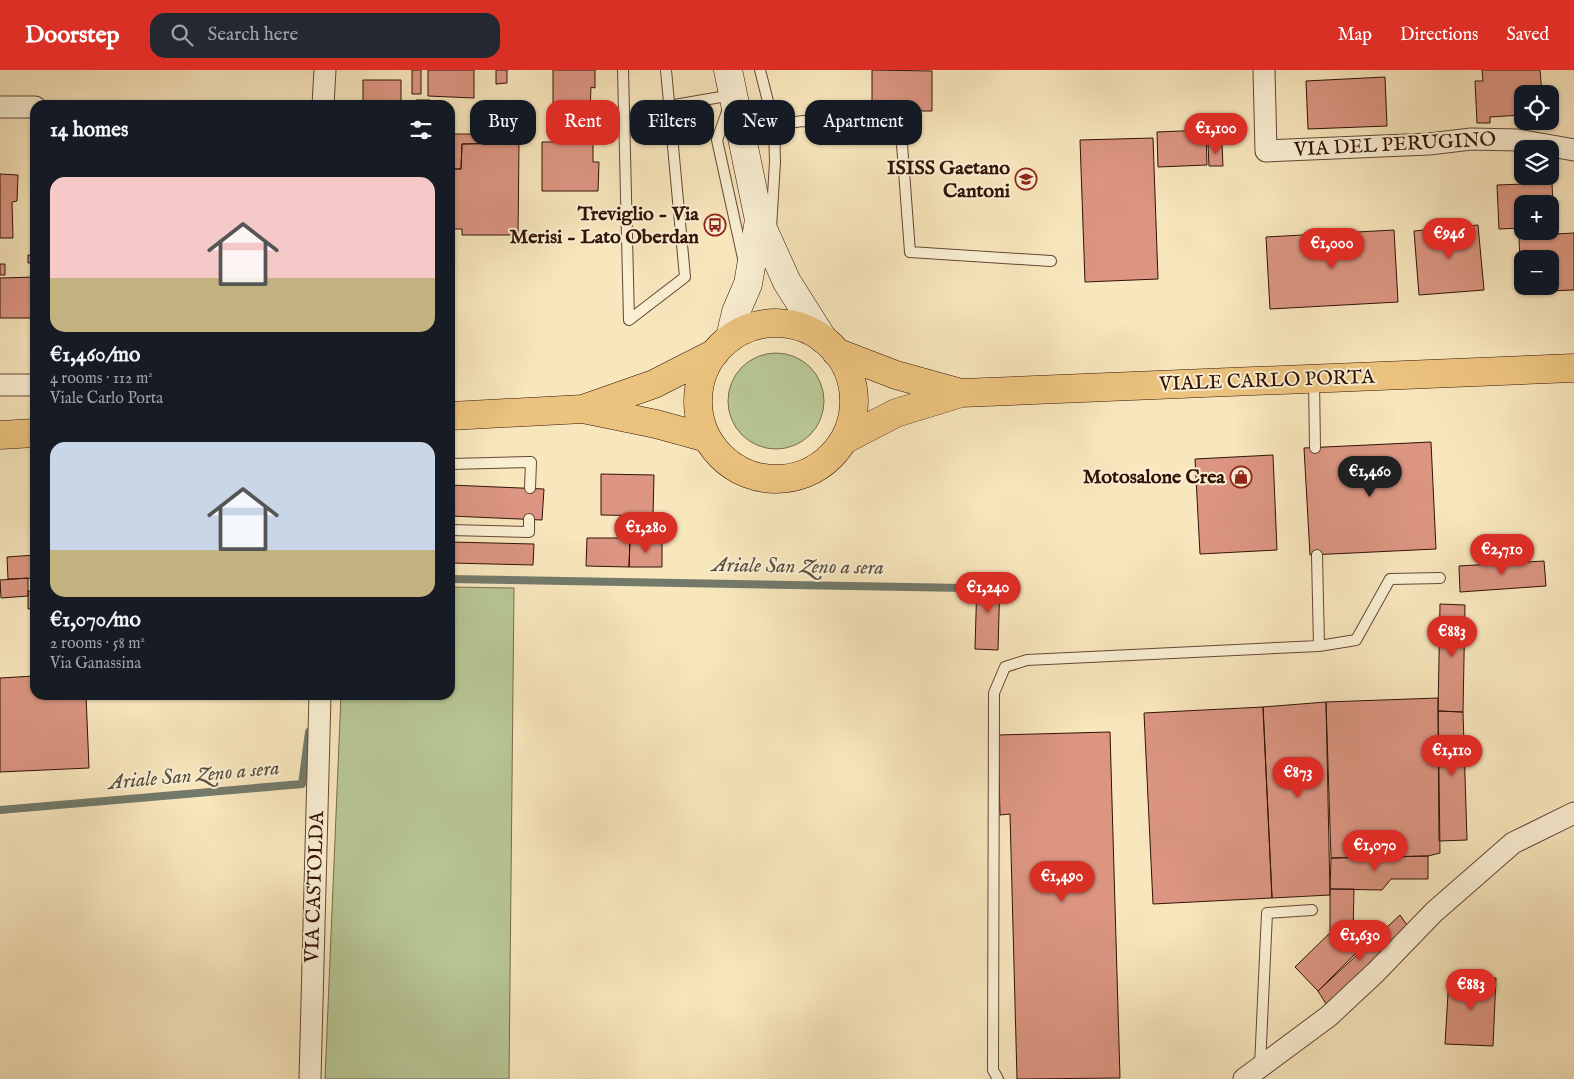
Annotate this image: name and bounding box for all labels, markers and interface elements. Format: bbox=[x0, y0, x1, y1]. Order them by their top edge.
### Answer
search box bbox=[150, 13, 500, 58]
text: Doorstep bbox=[25, 20, 120, 51]
icon: search bbox=[168, 21, 196, 49]
text: Search here bbox=[208, 23, 298, 47]
text: Map bbox=[1338, 24, 1372, 47]
text: Directions bbox=[1400, 24, 1478, 47]
text: Saved bbox=[1506, 24, 1549, 47]
map controls bbox=[1514, 85, 1559, 295]
button: locate bbox=[1514, 85, 1559, 130]
chip: Buy bbox=[470, 100, 536, 145]
chip: Rent bbox=[546, 100, 620, 145]
chip: Filters bbox=[630, 100, 714, 145]
chip: New bbox=[724, 100, 795, 145]
chip: Apartment bbox=[805, 100, 922, 145]
pin: €1,100 bbox=[1175, 112, 1257, 155]
icon: filters bbox=[407, 116, 435, 144]
text: 14 homes bbox=[50, 117, 128, 144]
text: €1,100 bbox=[1195, 119, 1237, 139]
street label: VIA DEL PERUGINO bbox=[1292, 127, 1497, 163]
button: layers bbox=[1514, 140, 1559, 185]
place label: ISISS Gaetano Cantoni bbox=[887, 156, 1011, 204]
school or university icon: ISISS Gaetano Cantoni bbox=[1014, 167, 1038, 191]
button: + bbox=[1514, 195, 1559, 240]
place label: Treviglio - Via Merisi - Lato Oberdan bbox=[510, 202, 699, 250]
icon: home bbox=[198, 209, 288, 299]
bus stop icon: Treviglio - Via Merisi - Lato Oberdan bbox=[703, 213, 727, 237]
pin: €946 bbox=[1419, 218, 1479, 260]
text: €946 bbox=[1434, 224, 1464, 244]
pin: €1,000 bbox=[1291, 228, 1373, 270]
text: €1,000 bbox=[1310, 234, 1354, 254]
button: − bbox=[1514, 250, 1559, 295]
text: €1,460/mo bbox=[50, 342, 140, 369]
street label: VIALE CARLO PORTA bbox=[1158, 365, 1376, 397]
text: 4 rooms · 112 m² bbox=[50, 369, 153, 389]
text: Viale Carlo Porta bbox=[50, 389, 163, 409]
pin: €1,460 bbox=[1329, 456, 1411, 498]
text: €1,460 bbox=[1349, 462, 1391, 482]
place label: Motosalone Crea bbox=[1083, 465, 1225, 490]
shop icon: Motosalone Crea bbox=[1229, 465, 1253, 489]
icon: home bbox=[198, 474, 288, 564]
pin: €1,280 bbox=[605, 512, 687, 554]
text: €1,280 bbox=[625, 518, 667, 538]
pin: €2,710 bbox=[1461, 534, 1543, 576]
text: €2,710 bbox=[1481, 540, 1523, 560]
water label: Ariale San Zeno a sera bbox=[710, 552, 884, 582]
pin: €1,240 bbox=[947, 572, 1029, 614]
text: €1,240 bbox=[967, 578, 1009, 598]
text: €1,070/mo bbox=[50, 607, 141, 634]
pin: €883 bbox=[1422, 616, 1482, 658]
text: €883 bbox=[1438, 622, 1466, 642]
text: 2 rooms · 58 m² bbox=[50, 634, 145, 654]
text: Via Ganassina bbox=[50, 654, 141, 674]
pin: €1,110 bbox=[1411, 734, 1493, 777]
text: €1,110 bbox=[1432, 741, 1472, 761]
water label: Ariale San Zeno a sera bbox=[105, 755, 281, 797]
pin: €873 bbox=[1268, 756, 1328, 799]
text: €873 bbox=[1283, 763, 1313, 783]
street label: VIA CASTOLDA bbox=[300, 810, 330, 964]
pin: €1,070 bbox=[1334, 830, 1416, 872]
text: €1,070 bbox=[1354, 836, 1396, 856]
pin: €1,490 bbox=[1021, 860, 1103, 903]
text: €1,490 bbox=[1041, 867, 1083, 887]
pin: €1,630 bbox=[1319, 920, 1401, 962]
text: €1,630 bbox=[1340, 926, 1380, 946]
pin: €883 bbox=[1441, 968, 1501, 1011]
text: €883 bbox=[1457, 975, 1485, 995]

